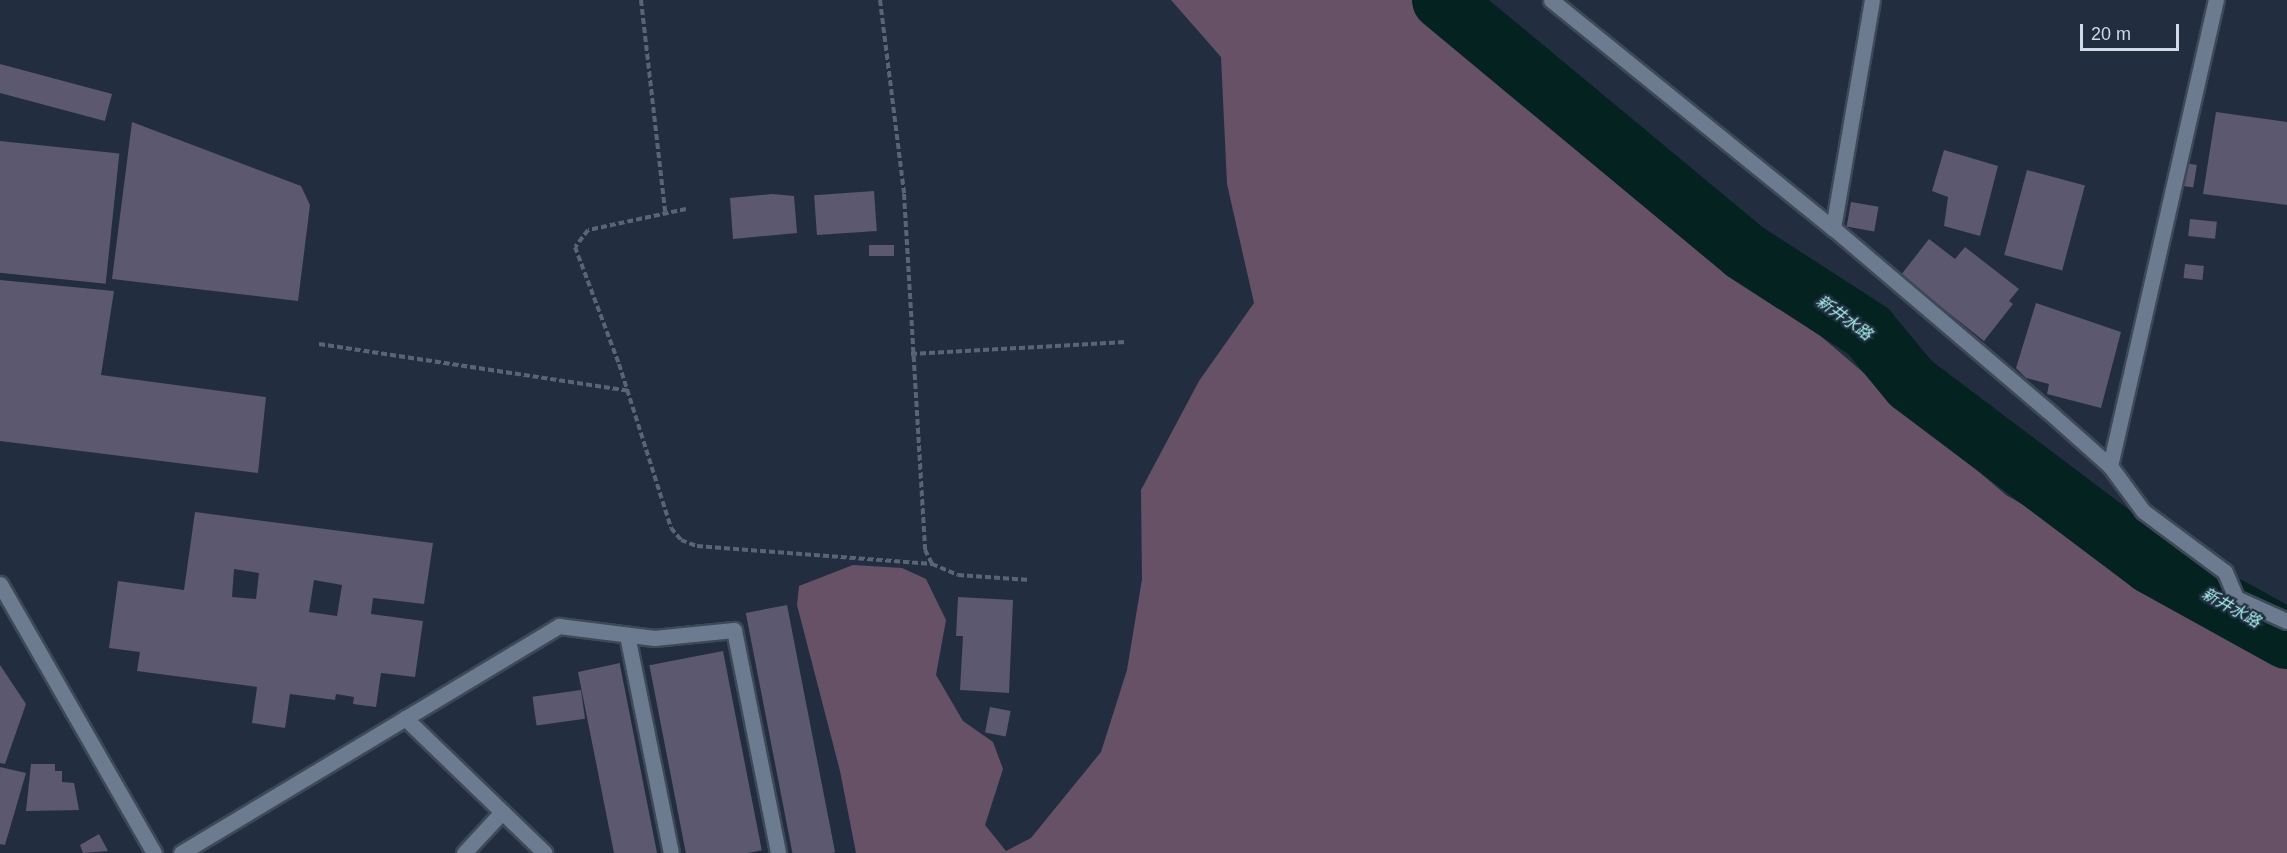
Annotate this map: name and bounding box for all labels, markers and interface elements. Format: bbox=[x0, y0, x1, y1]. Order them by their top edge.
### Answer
scale bar bbox=[2083, 12, 2182, 50]
text: 20 m bbox=[2091, 24, 2131, 44]
water label: 新井水路 bbox=[1812, 291, 1876, 345]
water label: 新井水路 bbox=[2198, 584, 2264, 632]

